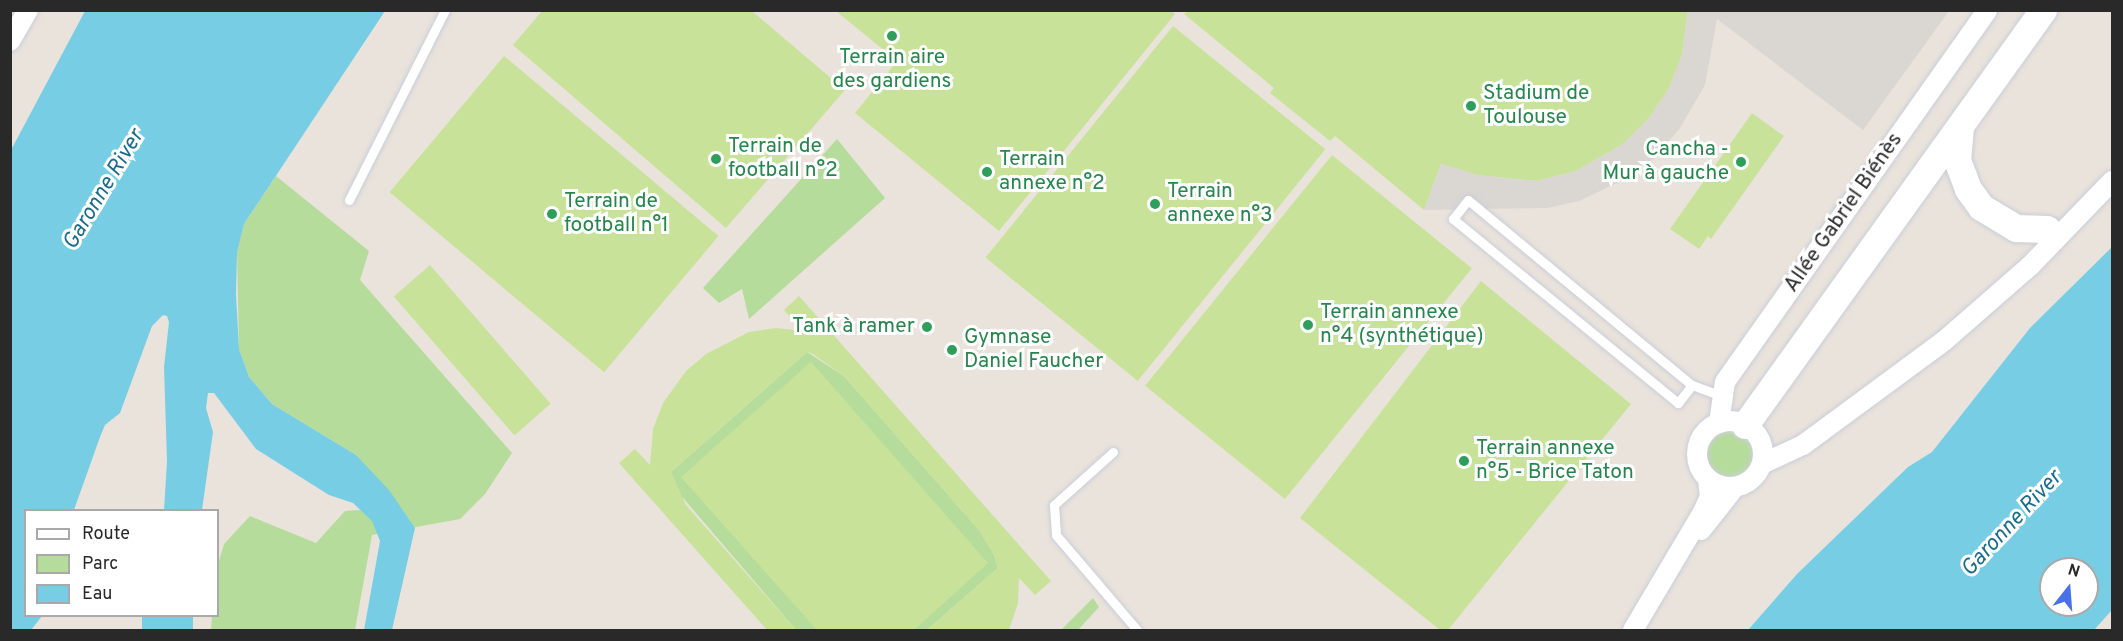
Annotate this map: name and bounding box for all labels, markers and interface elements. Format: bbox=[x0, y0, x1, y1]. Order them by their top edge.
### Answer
marker: Terrain aire des gardiens bbox=[885, 29, 899, 43]
place label: Terrain aire des gardiens bbox=[833, 45, 951, 95]
place label: Stadium de Toulouse bbox=[1483, 81, 1589, 131]
marker: Stadium de Toulouse bbox=[1464, 99, 1478, 113]
water label: Garonne River bbox=[58, 125, 150, 255]
street label: Allée Gabriel Biénès bbox=[1779, 128, 1909, 298]
place label: Terrain de football n°2 bbox=[728, 134, 838, 184]
place label: Cancha - Mur à gauche bbox=[1602, 137, 1729, 187]
place label: Terrain annexe n°2 bbox=[999, 147, 1105, 197]
marker: Terrain de football n°2 bbox=[709, 152, 723, 166]
marker: Cancha - Mur à gauche bbox=[1734, 155, 1748, 169]
marker: Terrain annexe n°2 bbox=[980, 165, 994, 179]
place label: Terrain annexe n°3 bbox=[1167, 179, 1273, 229]
place label: Terrain de football n°1 bbox=[564, 189, 669, 239]
marker: Terrain annexe n°3 bbox=[1148, 197, 1162, 211]
marker: Terrain de football n°1 bbox=[545, 207, 559, 221]
place label: Terrain annexe n°4 (synthétique) bbox=[1320, 300, 1484, 350]
place label: Tank à ramer bbox=[792, 314, 915, 340]
marker: Terrain annexe n°4 (synthétique) bbox=[1301, 318, 1315, 332]
marker: Tank à ramer bbox=[920, 320, 934, 334]
place label: Gymnase Daniel Faucher bbox=[964, 325, 1103, 375]
marker: Gymnase Daniel Faucher bbox=[945, 343, 959, 357]
place label: Terrain annexe n°5 - Brice Taton bbox=[1476, 436, 1635, 486]
marker: Terrain annexe n°5 - Brice Taton bbox=[1457, 454, 1471, 468]
water label: Garonne River bbox=[1956, 465, 2068, 583]
legend bbox=[24, 509, 219, 617]
text: Route bbox=[82, 523, 130, 546]
text: Parc bbox=[82, 553, 118, 576]
north arrow bbox=[2039, 557, 2099, 617]
text: N bbox=[2065, 560, 2082, 583]
text: Eau bbox=[82, 583, 112, 606]

